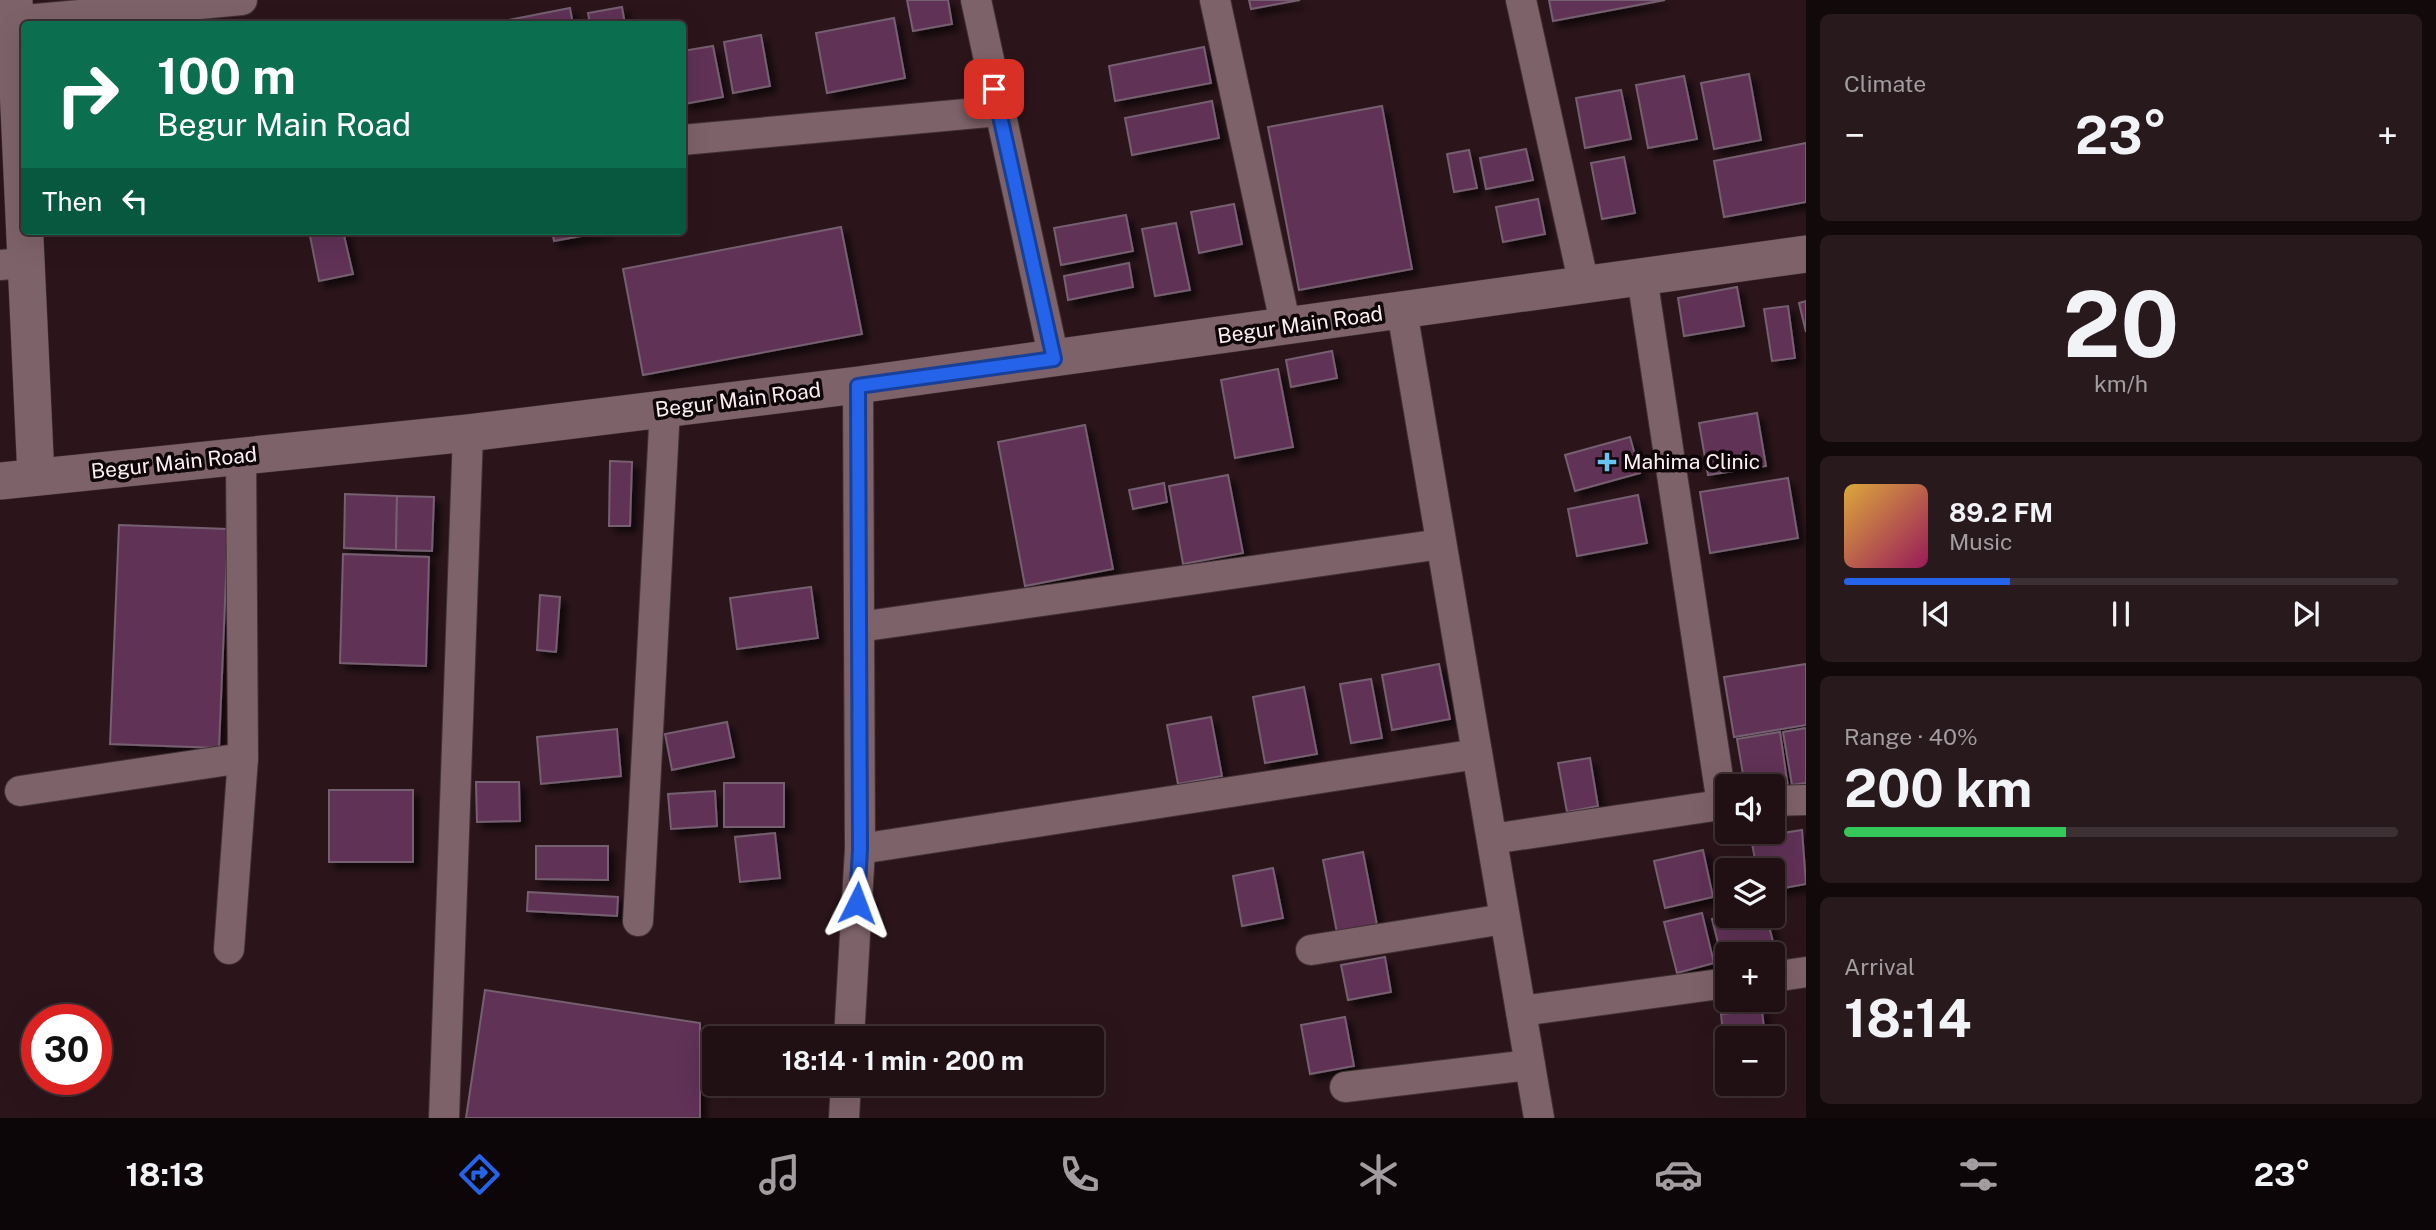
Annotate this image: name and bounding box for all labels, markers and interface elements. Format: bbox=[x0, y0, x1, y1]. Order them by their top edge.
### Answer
text: 100 m bbox=[157, 47, 296, 105]
icon: right bbox=[42, 49, 133, 140]
pin bbox=[964, 59, 1024, 119]
icon: arrive bbox=[975, 70, 1013, 108]
text: Climate bbox=[1844, 70, 1926, 97]
text: 23° bbox=[2075, 105, 2167, 166]
text: Begur Main Road bbox=[157, 106, 411, 143]
text: − bbox=[1844, 113, 1865, 158]
text: + bbox=[2377, 113, 2398, 158]
icon: left bbox=[116, 182, 154, 220]
text: Then bbox=[42, 186, 102, 217]
text: 20 bbox=[2063, 271, 2179, 377]
street label: Begur Main Road bbox=[1216, 301, 1384, 348]
text: km/h bbox=[2094, 370, 2148, 397]
street label: Begur Main Road bbox=[654, 377, 822, 422]
street label: Begur Main Road bbox=[90, 441, 258, 484]
place label: Mahima Clinic bbox=[1623, 449, 1760, 474]
marker: Mahima Clinic bbox=[1597, 452, 1617, 472]
text: 89.2 FM bbox=[1949, 497, 2053, 528]
text: Music bbox=[1949, 528, 2013, 555]
icon: previous bbox=[1917, 595, 1955, 633]
icon: pause bbox=[2102, 595, 2140, 633]
icon: next bbox=[2287, 595, 2325, 633]
text: Range · 40% bbox=[1844, 723, 1978, 750]
text: 200 km bbox=[1844, 758, 2032, 819]
map controls bbox=[1715, 774, 1785, 1096]
button: sound bbox=[1715, 774, 1785, 844]
button: layers bbox=[1715, 858, 1785, 928]
position arrow bbox=[820, 866, 894, 940]
button: + bbox=[1715, 942, 1785, 1012]
text: Arrival bbox=[1844, 953, 1915, 980]
text: 18:14 bbox=[1844, 988, 1972, 1049]
speed limit sign: 30 bbox=[21, 1004, 112, 1095]
button: − bbox=[1715, 1026, 1785, 1096]
text: 18:14 · 1 min · 200 m bbox=[782, 1045, 1024, 1076]
icon: directions bbox=[455, 1150, 504, 1199]
icon: music bbox=[755, 1150, 804, 1199]
icon: phone bbox=[1055, 1150, 1104, 1199]
icon: climate bbox=[1354, 1150, 1403, 1199]
icon: car bbox=[1654, 1150, 1703, 1199]
icon: filters bbox=[1954, 1150, 2003, 1199]
text: 18:13 bbox=[125, 1156, 204, 1193]
text: 23° bbox=[2254, 1156, 2311, 1193]

